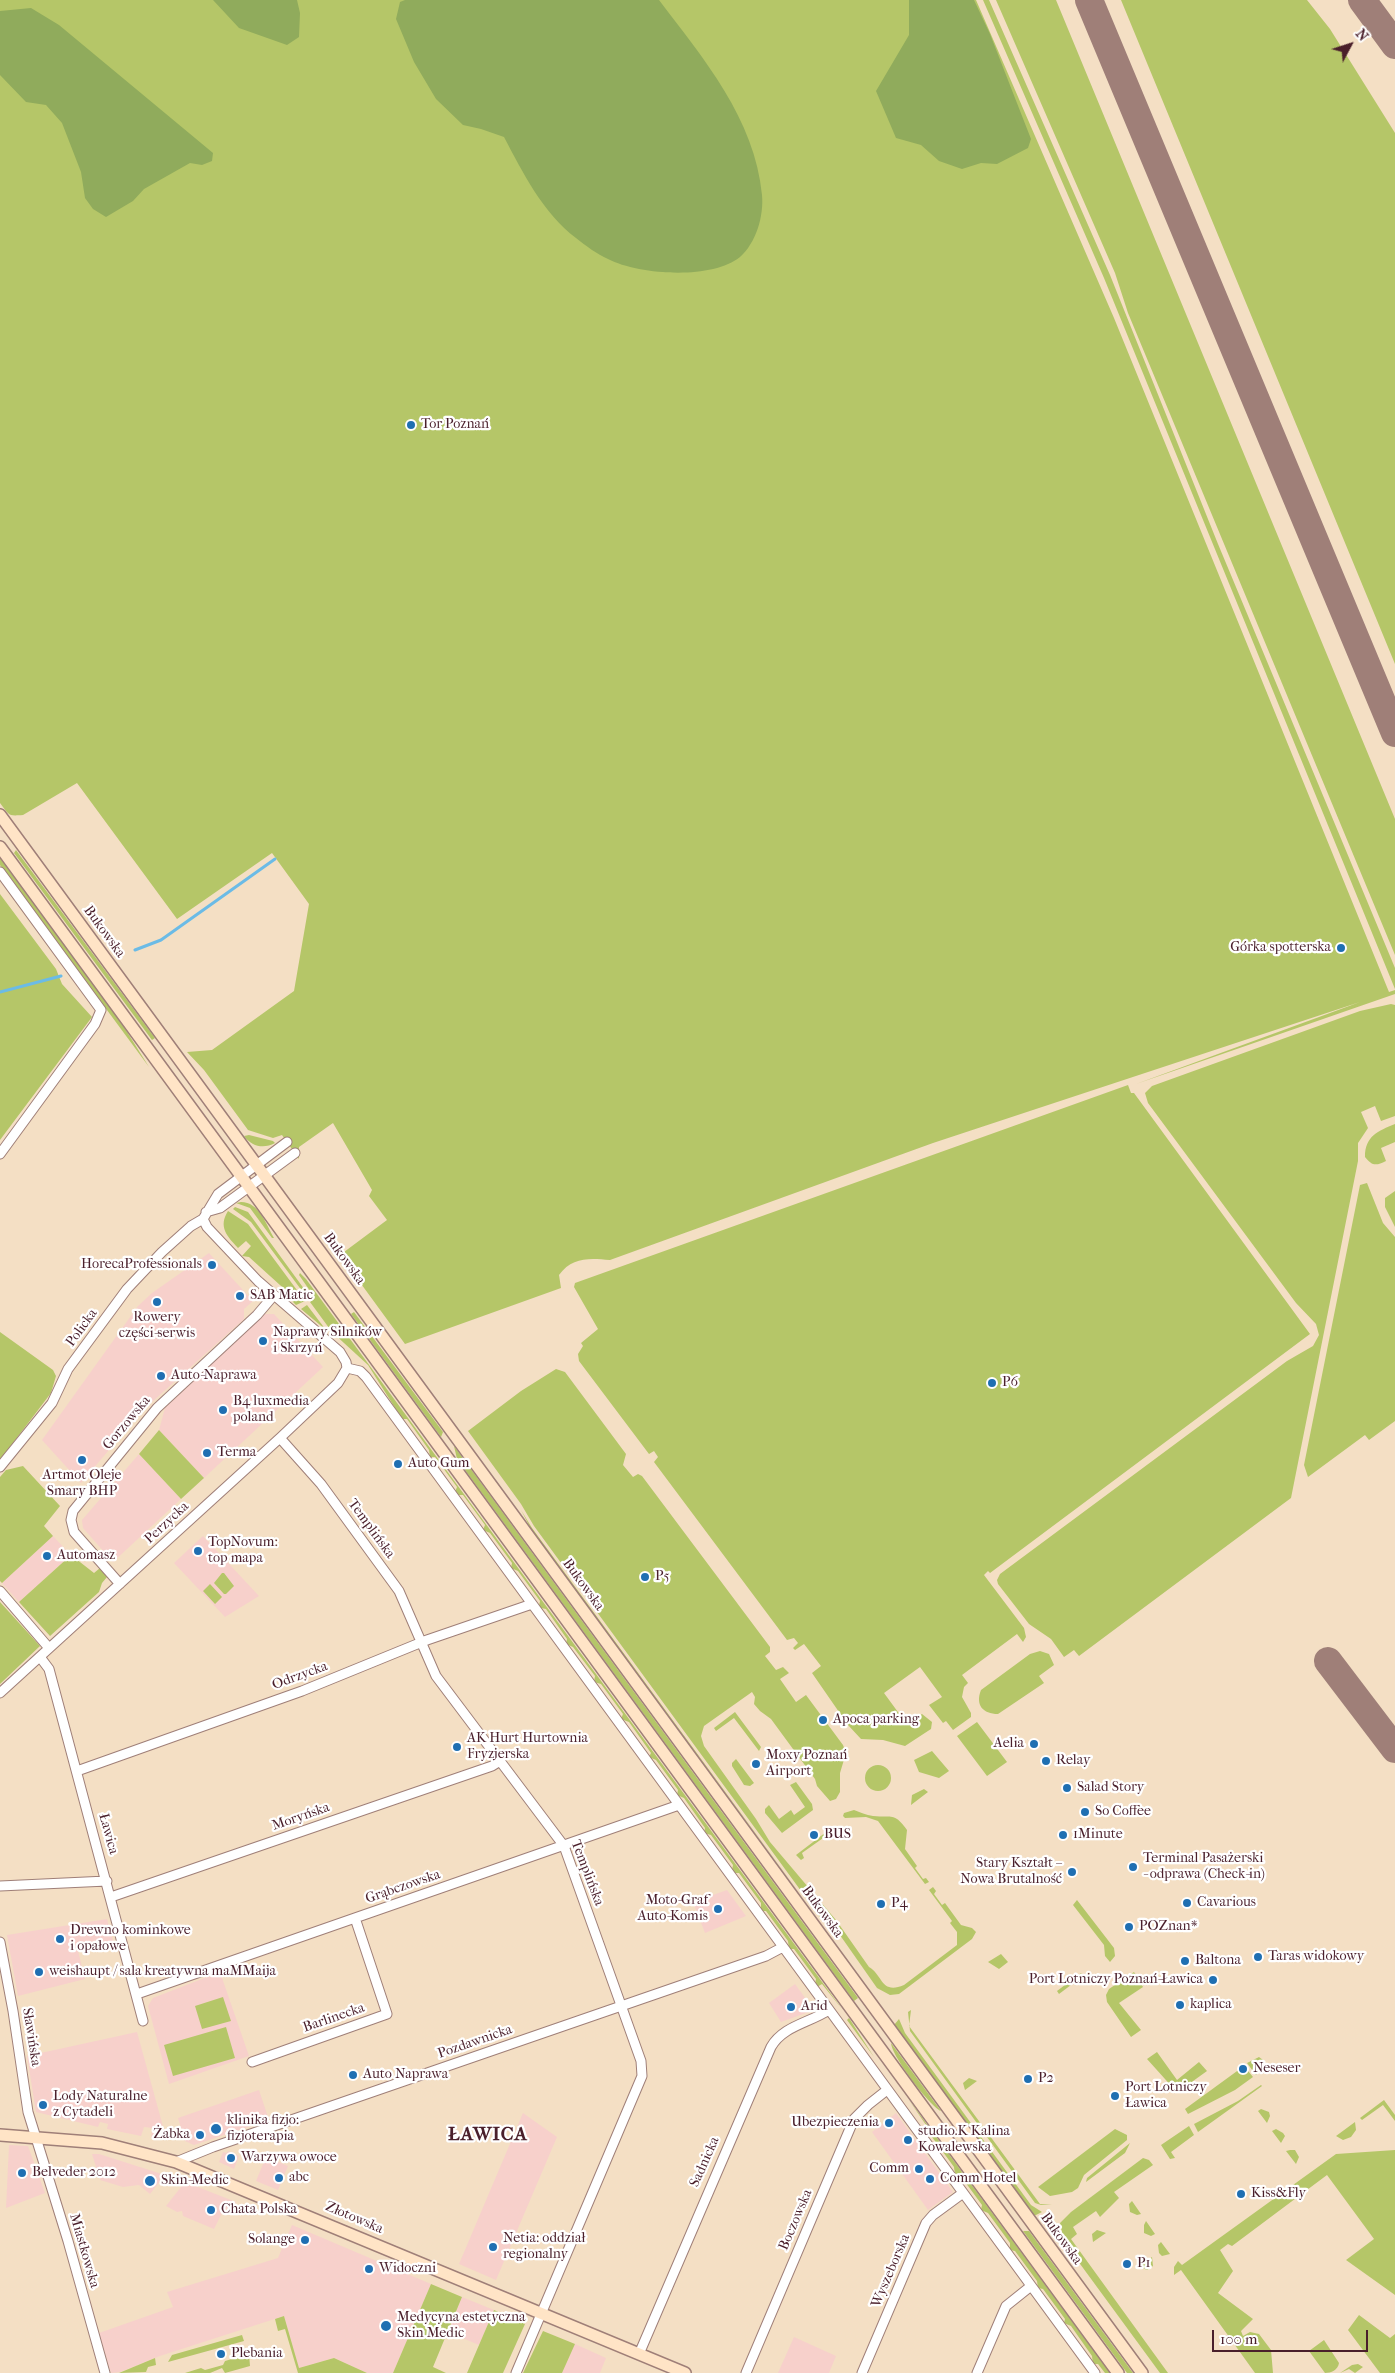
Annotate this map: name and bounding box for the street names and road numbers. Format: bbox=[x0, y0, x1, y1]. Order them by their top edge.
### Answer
street label: Bukowska bbox=[80, 903, 128, 961]
street label: Bukowska bbox=[320, 1230, 368, 1288]
street label: Policka bbox=[63, 1306, 101, 1350]
street label: Gorzowska bbox=[100, 1393, 154, 1453]
street label: Templińska bbox=[344, 1496, 398, 1562]
street label: Perzycka bbox=[141, 1498, 193, 1548]
street label: Bukowska bbox=[559, 1556, 607, 1614]
street label: Odrzycka bbox=[270, 1658, 330, 1694]
street label: Moryńska bbox=[270, 1799, 332, 1835]
street label: Ławica bbox=[94, 1812, 122, 1856]
street label: Templińska bbox=[567, 1838, 607, 1908]
street label: Grąbczowska bbox=[363, 1866, 443, 1908]
street label: Bukowska bbox=[798, 1883, 846, 1941]
street label: Barlinecka bbox=[301, 2000, 367, 2036]
street label: Sławińska bbox=[18, 2007, 44, 2067]
street label: Pozdawnicka bbox=[436, 2021, 514, 2063]
street label: Sadnicka bbox=[686, 2134, 724, 2190]
street label: Boczowska bbox=[776, 2187, 816, 2253]
street label: Złotowska bbox=[322, 2198, 386, 2238]
street label: Bukowska bbox=[1037, 2210, 1085, 2268]
street label: Miastkowska bbox=[65, 2212, 103, 2290]
street label: Wyszeborska bbox=[868, 2232, 914, 2310]

